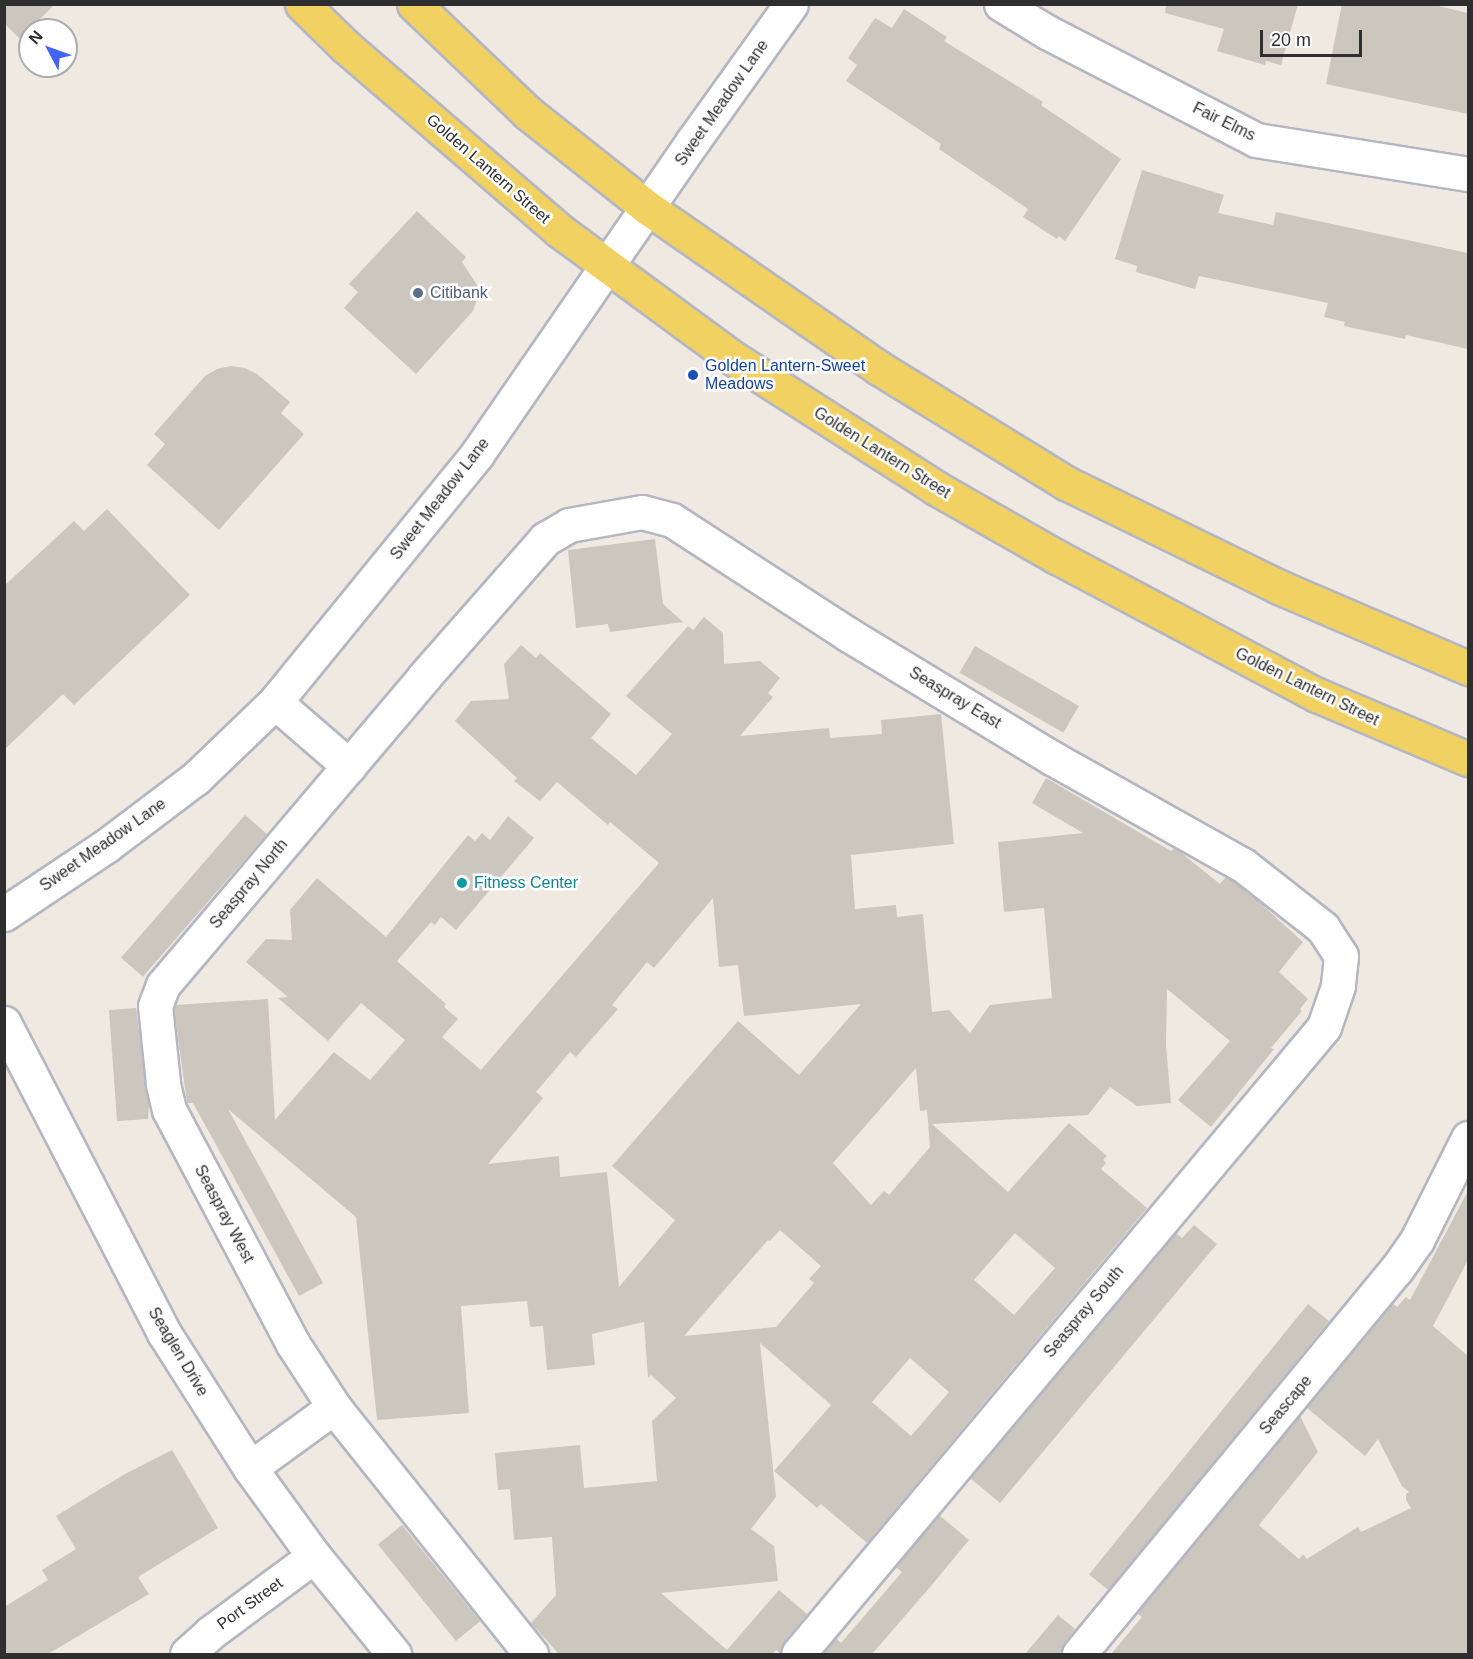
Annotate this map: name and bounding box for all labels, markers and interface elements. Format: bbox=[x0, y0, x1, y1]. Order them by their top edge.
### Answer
north arrow bbox=[18, 18, 78, 78]
scale bar bbox=[1263, 18, 1365, 56]
text: N bbox=[25, 27, 46, 47]
text: 20 m bbox=[1271, 30, 1311, 50]
street label: Sweet Meadow Lane bbox=[671, 36, 773, 170]
street label: Fair Elms bbox=[1189, 99, 1259, 145]
street label: Golden Lantern Street bbox=[422, 110, 554, 228]
place label: Citibank bbox=[430, 283, 488, 303]
marker: Citibank bbox=[411, 286, 425, 300]
place label: Golden Lantern-Sweet Meadows bbox=[705, 356, 865, 394]
marker: Golden Lantern-Sweet Meadows bbox=[686, 368, 700, 382]
street label: Golden Lantern Street bbox=[810, 403, 954, 503]
street label: Sweet Meadow Lane bbox=[386, 434, 494, 564]
street label: Golden Lantern Street bbox=[1232, 644, 1382, 730]
street label: Seaspray East bbox=[905, 663, 1005, 733]
street label: Sweet Meadow Lane bbox=[36, 794, 170, 896]
street label: Seaspray North bbox=[206, 835, 292, 933]
place label: Fitness Center bbox=[474, 873, 578, 893]
marker: Fitness Center bbox=[455, 876, 469, 890]
street label: Seaspray West bbox=[190, 1162, 258, 1266]
street label: Seaspray South bbox=[1040, 1262, 1128, 1362]
street label: Seaglen Drive bbox=[144, 1304, 212, 1400]
street label: Seascape bbox=[1256, 1372, 1316, 1438]
street label: Port Street bbox=[213, 1574, 287, 1634]

